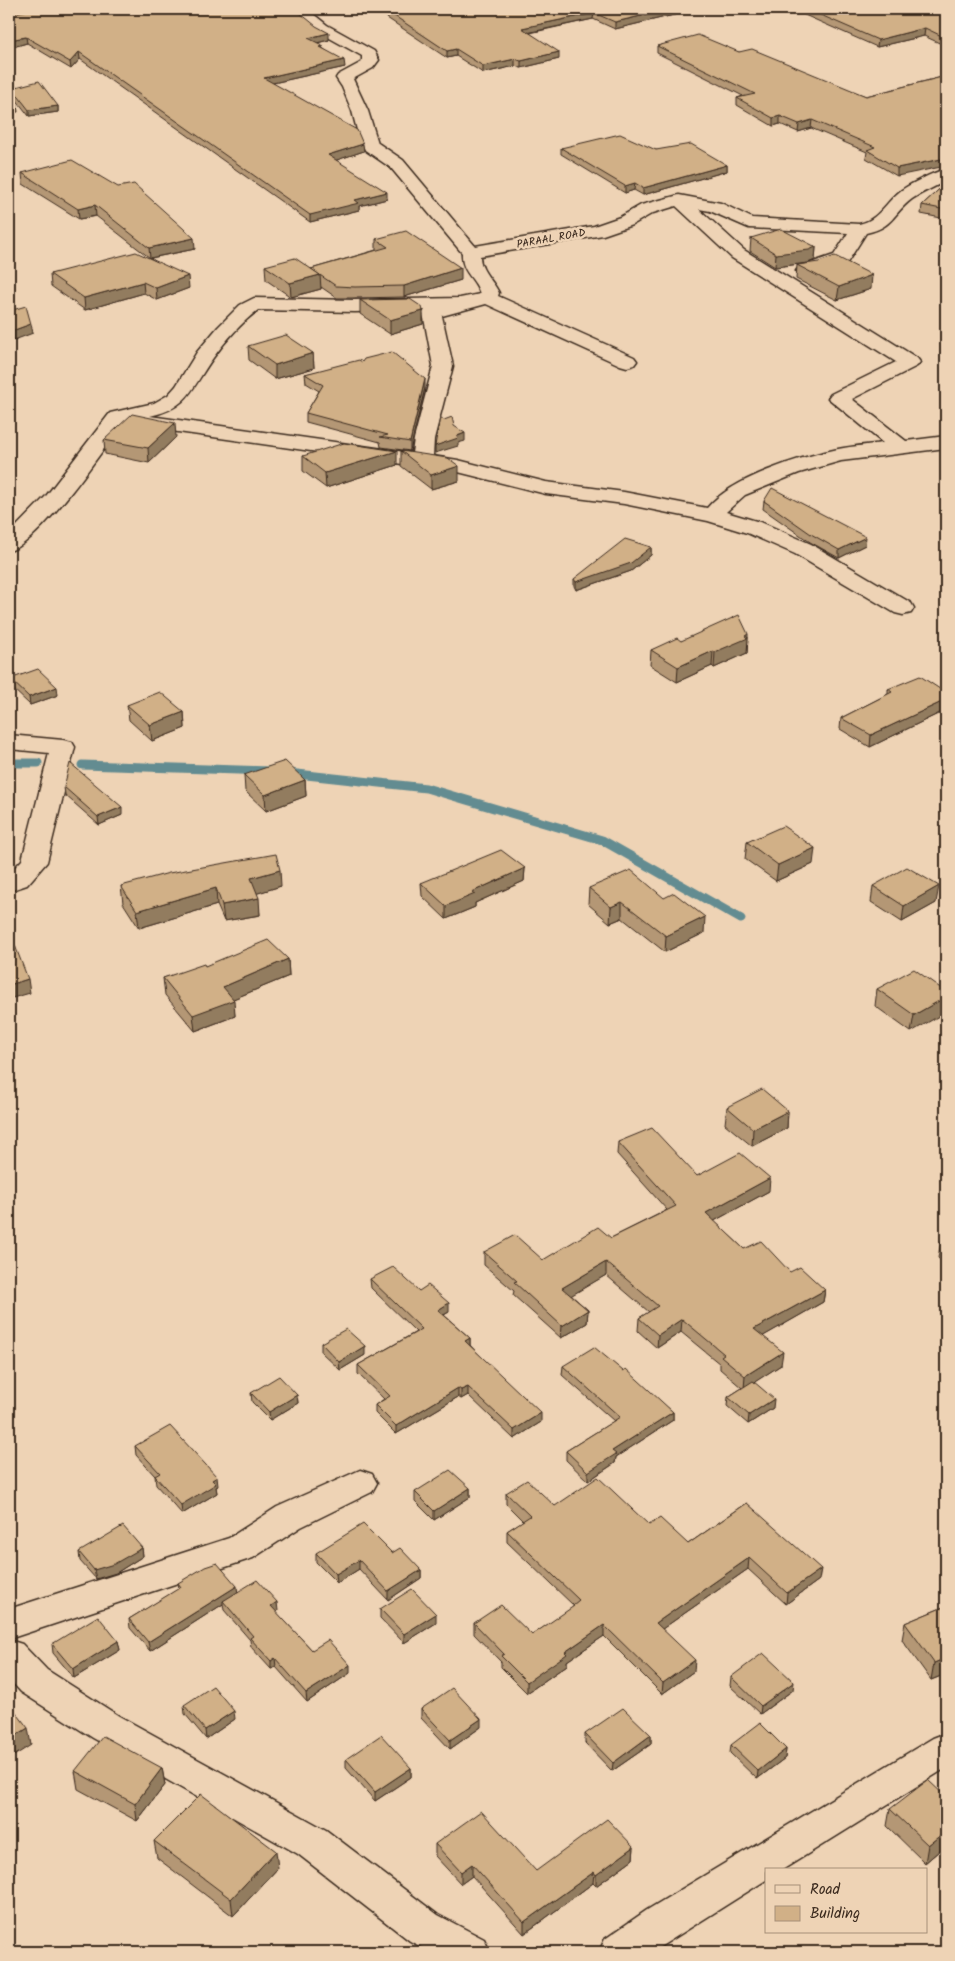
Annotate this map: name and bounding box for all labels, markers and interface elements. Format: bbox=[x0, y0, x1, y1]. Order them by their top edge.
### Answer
street label: PARAAL ROAD bbox=[515, 224, 587, 254]
legend bbox=[765, 1868, 928, 1934]
text: Road bbox=[810, 1878, 841, 1902]
text: Building bbox=[810, 1902, 860, 1926]

